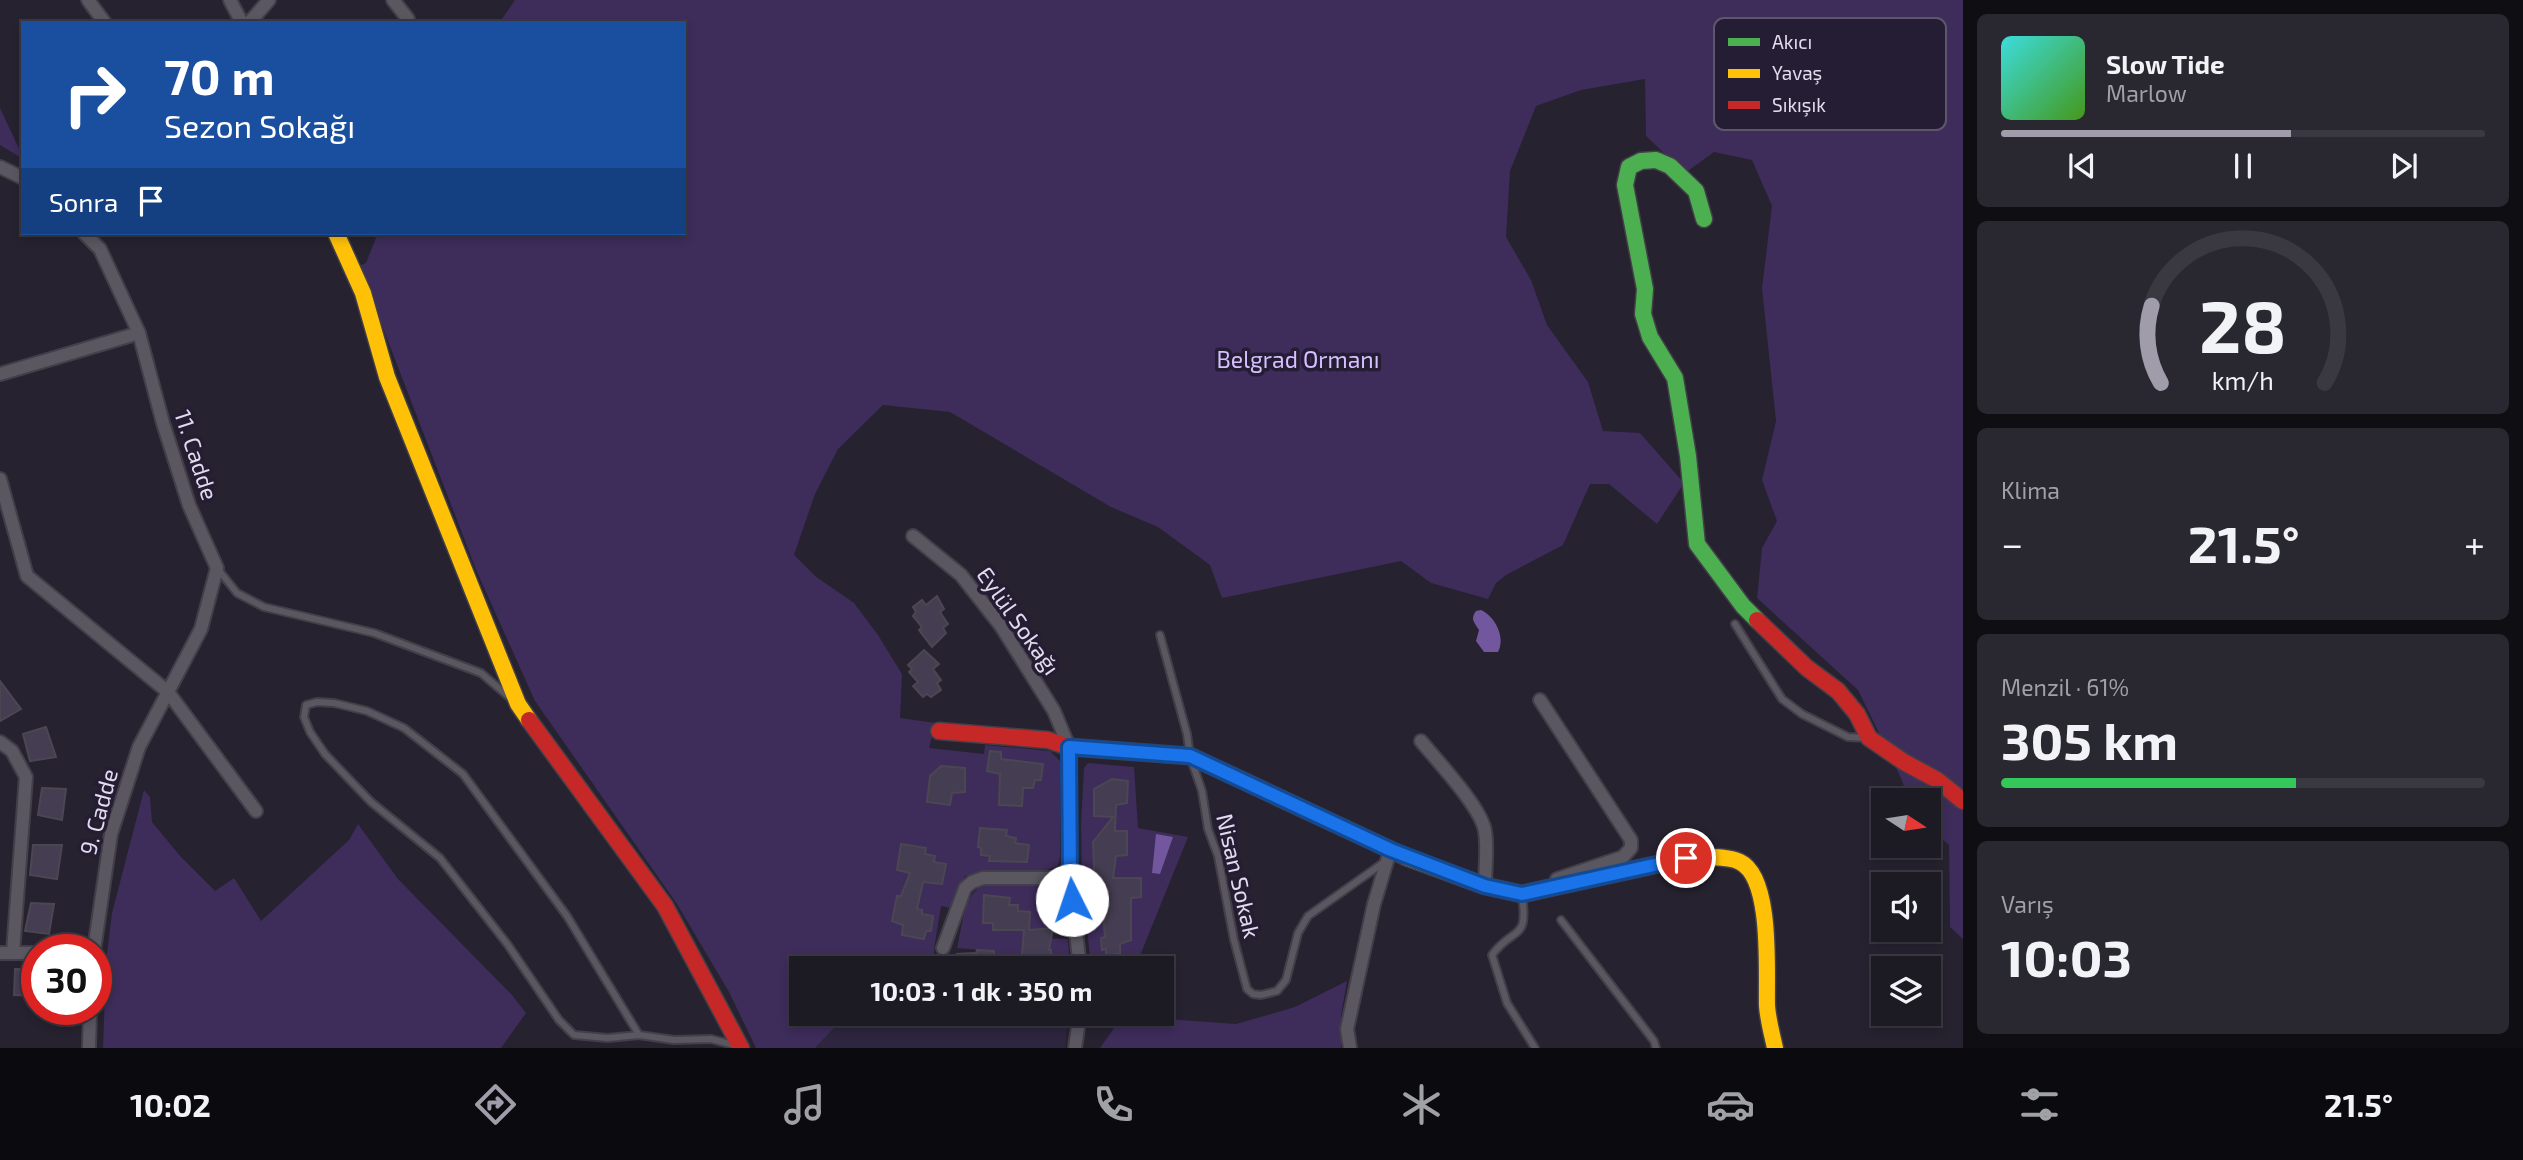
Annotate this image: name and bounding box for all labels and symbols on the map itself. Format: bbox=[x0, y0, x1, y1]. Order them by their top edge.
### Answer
legend bbox=[1714, 18, 1946, 130]
text: Akıcı bbox=[1772, 30, 1812, 53]
text: Yavaş bbox=[1772, 61, 1822, 85]
text: Sıkışık bbox=[1772, 93, 1826, 117]
park label: Belgrad Ormanı bbox=[1217, 345, 1379, 373]
street label: 11. Cadde bbox=[169, 406, 225, 503]
street label: Eylül Sokağı bbox=[971, 561, 1066, 680]
street label: 9. Cadde bbox=[73, 766, 123, 858]
north arrow bbox=[1871, 788, 1941, 858]
street label: Nisan Sokak bbox=[1211, 811, 1267, 941]
pin bbox=[1656, 828, 1716, 888]
position arrow bbox=[1035, 863, 1109, 937]
speed limit sign: 30 bbox=[21, 934, 112, 1025]

